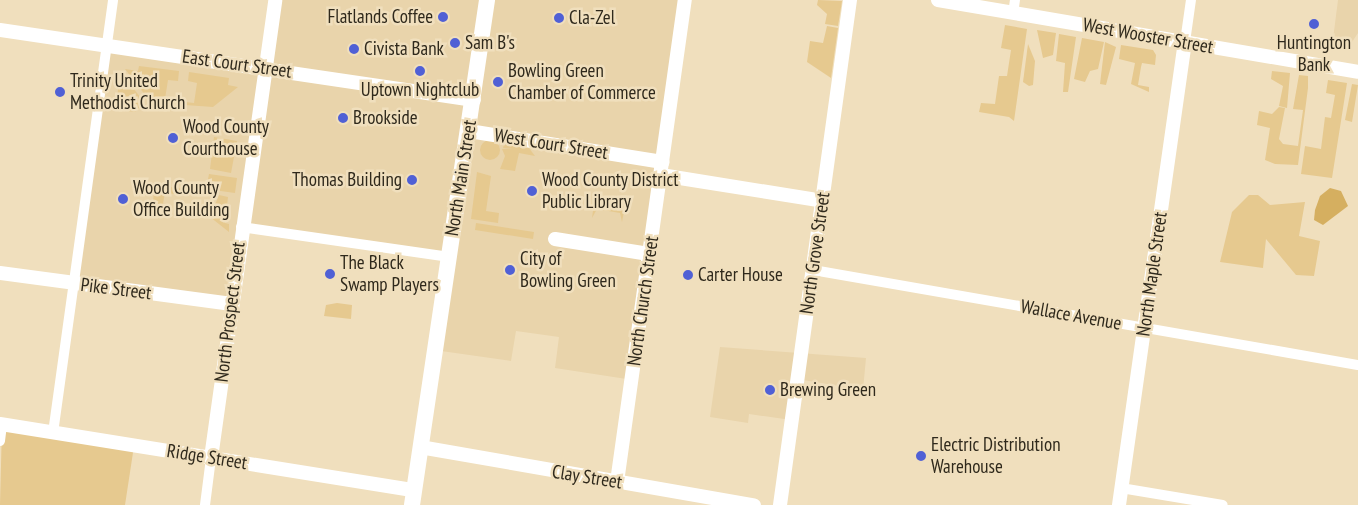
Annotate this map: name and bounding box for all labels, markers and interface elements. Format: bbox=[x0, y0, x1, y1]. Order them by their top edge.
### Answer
place label: Flatlands Coffee bbox=[328, 6, 433, 28]
place label: Cla-Zel bbox=[569, 7, 615, 29]
marker: Flatlands Coffee bbox=[437, 11, 449, 23]
marker: Cla-Zel bbox=[553, 12, 565, 24]
street label: West Wooster Street bbox=[1081, 13, 1215, 59]
marker: Huntington Bank bbox=[1308, 18, 1320, 30]
place label: Sam B's bbox=[465, 32, 515, 54]
place label: Huntington Bank bbox=[1277, 32, 1351, 76]
marker: Sam B's bbox=[449, 37, 461, 49]
place label: Civista Bank bbox=[364, 38, 444, 60]
marker: Civista Bank bbox=[348, 43, 360, 55]
street label: East Court Street bbox=[181, 45, 293, 83]
place label: Bowling Green Chamber of Commerce bbox=[508, 60, 656, 104]
marker: Uptown Nightclub bbox=[414, 65, 426, 77]
place label: Trinity United Methodist Church bbox=[70, 70, 185, 114]
marker: Bowling Green Chamber of Commerce bbox=[492, 76, 504, 88]
place label: Uptown Nightclub bbox=[361, 79, 479, 101]
marker: Trinity United Methodist Church bbox=[54, 86, 66, 98]
place label: Brookside bbox=[353, 107, 418, 129]
marker: Brookside bbox=[337, 112, 349, 124]
place label: Wood County Courthouse bbox=[183, 116, 269, 160]
street label: North Main Street bbox=[441, 118, 481, 238]
street label: West Court Street bbox=[493, 124, 609, 164]
marker: Wood County Courthouse bbox=[167, 132, 179, 144]
place label: Thomas Building bbox=[292, 169, 402, 191]
place label: Wood County District Public Library bbox=[542, 169, 679, 213]
marker: Thomas Building bbox=[406, 174, 418, 186]
place label: Wood County Office Building bbox=[133, 177, 230, 221]
marker: Wood County District Public Library bbox=[526, 185, 538, 197]
street label: North Grove Street bbox=[795, 191, 835, 315]
marker: Wood County Office Building bbox=[117, 193, 129, 205]
street label: North Maple Street bbox=[1132, 210, 1172, 338]
street label: North Church Street bbox=[623, 235, 663, 367]
street label: North Prospect Street bbox=[210, 241, 250, 383]
place label: City of Bowling Green bbox=[520, 248, 616, 292]
place label: The Black Swamp Players bbox=[340, 252, 439, 296]
marker: City of Bowling Green bbox=[504, 264, 516, 276]
place label: Carter House bbox=[698, 264, 783, 286]
marker: The Black Swamp Players bbox=[324, 268, 336, 280]
marker: Carter House bbox=[682, 269, 694, 281]
street label: Pike Street bbox=[79, 273, 153, 305]
street label: Wallace Avenue bbox=[1019, 295, 1123, 335]
place label: Brewing Green bbox=[780, 379, 876, 401]
marker: Brewing Green bbox=[764, 384, 776, 396]
place label: Electric Distribution Warehouse bbox=[931, 434, 1061, 478]
street label: Ridge Street bbox=[165, 439, 249, 475]
marker: Electric Distribution Warehouse bbox=[915, 450, 927, 462]
street label: Clay Street bbox=[550, 460, 624, 494]

